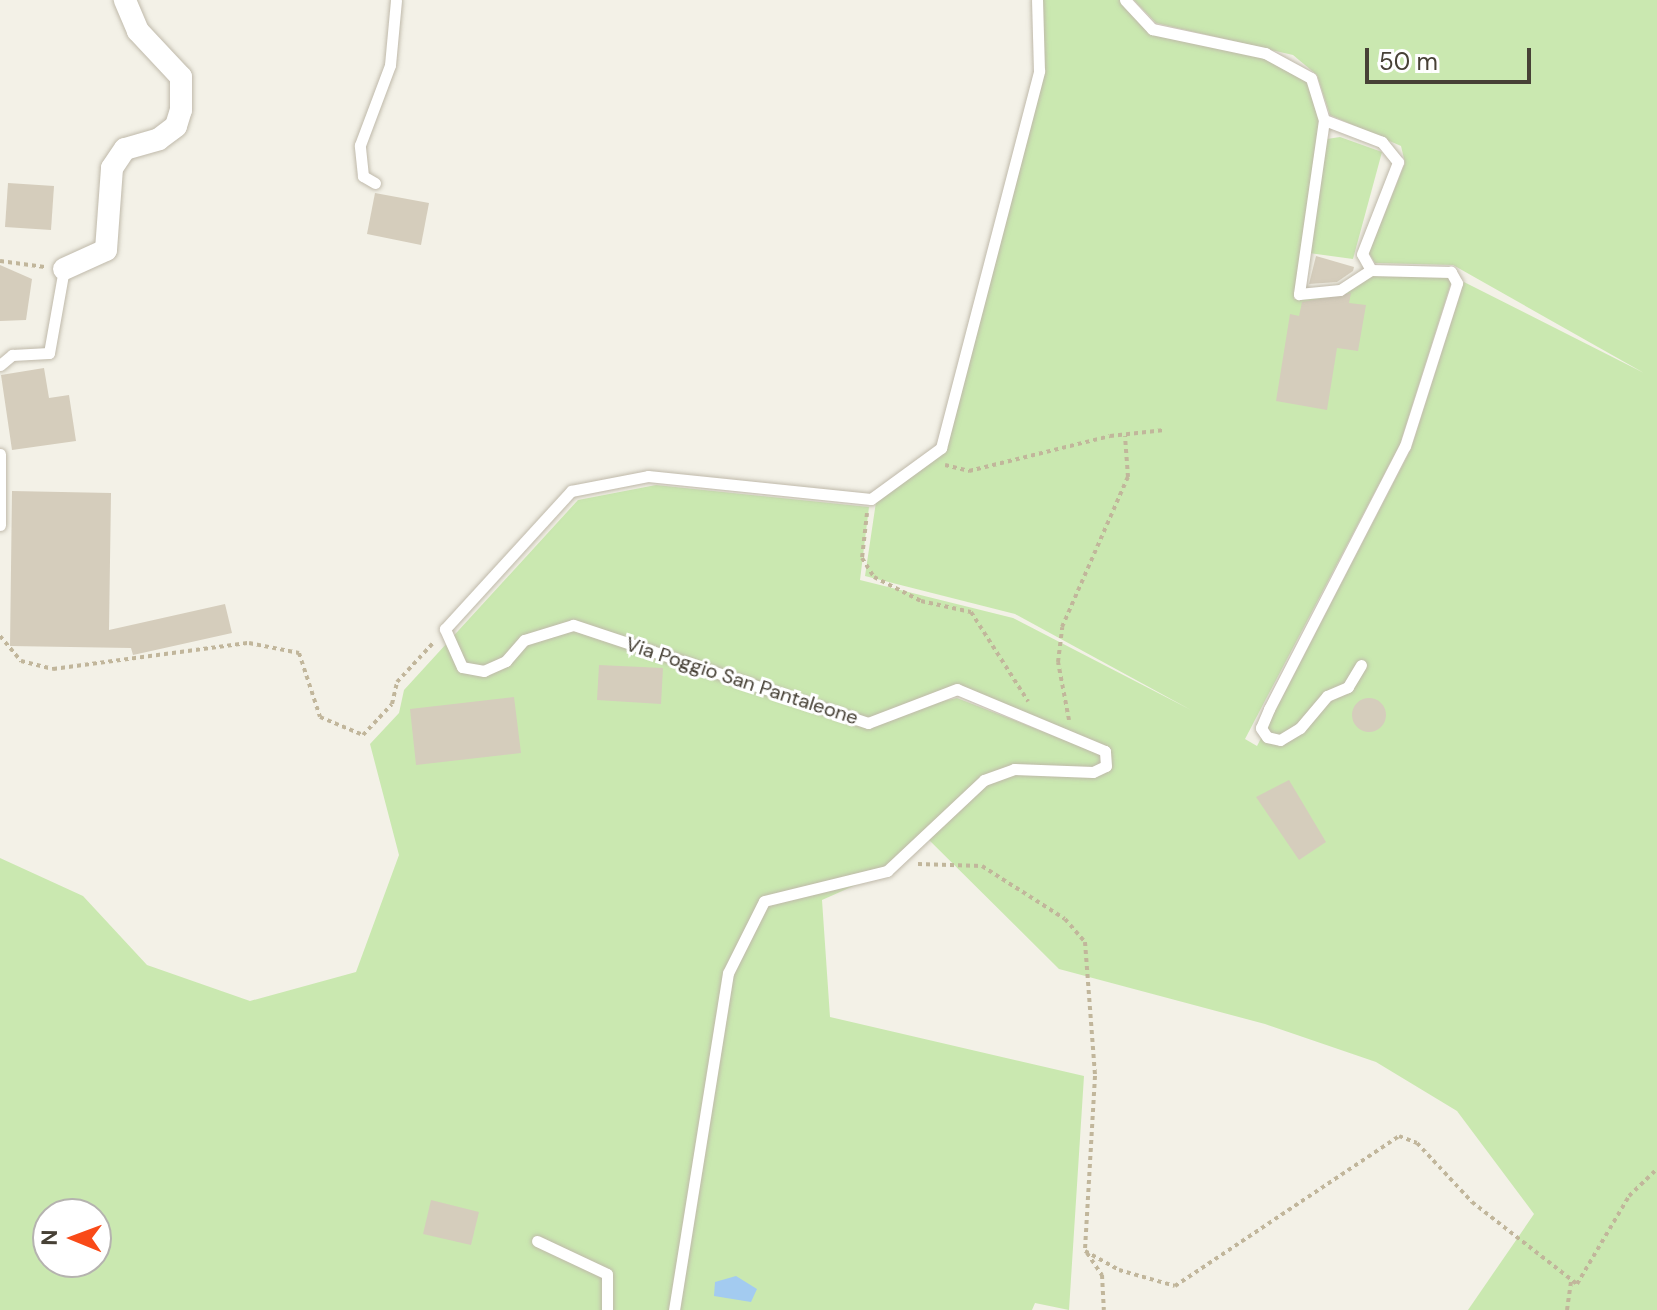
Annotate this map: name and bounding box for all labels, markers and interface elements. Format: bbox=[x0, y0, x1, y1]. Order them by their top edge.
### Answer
scale bar bbox=[1369, 32, 1535, 82]
text: 50 m bbox=[1379, 46, 1438, 77]
street label: Via Poggio San Pantaleone bbox=[623, 632, 861, 730]
north arrow bbox=[32, 1198, 112, 1278]
text: N bbox=[35, 1229, 64, 1246]

